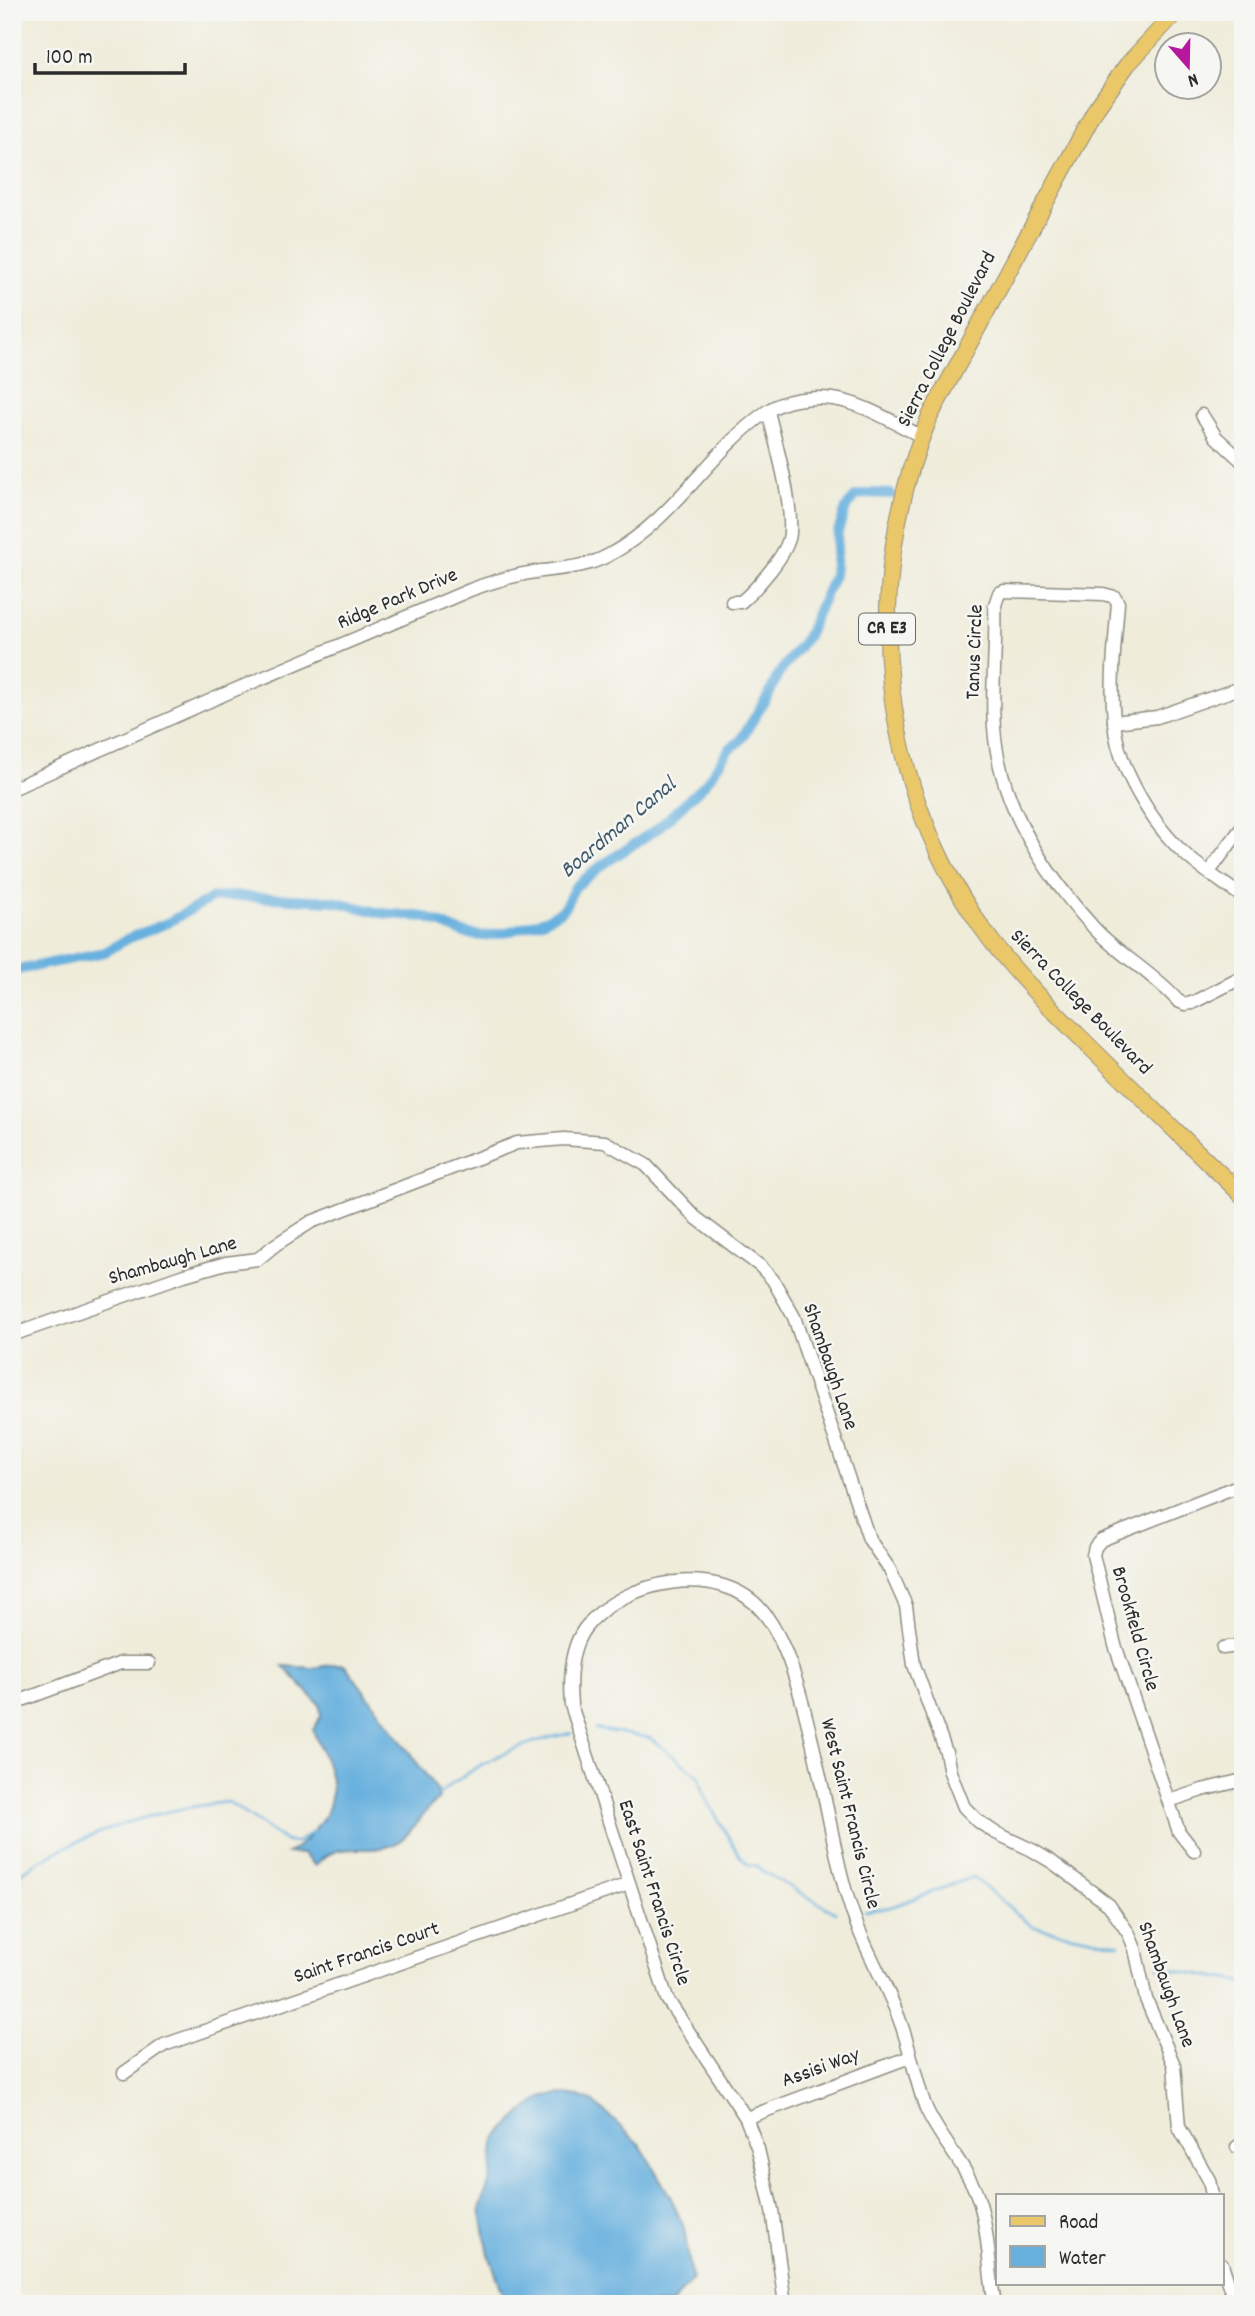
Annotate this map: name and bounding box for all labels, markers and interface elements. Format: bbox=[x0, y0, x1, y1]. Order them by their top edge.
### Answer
scale bar bbox=[35, 32, 186, 76]
north arrow bbox=[1154, 32, 1224, 102]
text: 100 m bbox=[46, 44, 93, 74]
text: N bbox=[1184, 64, 1202, 93]
street label: Sierra College Boulevard bbox=[891, 247, 1005, 433]
street label: Ridge Park Drive bbox=[333, 561, 463, 639]
street label: Tanus Circle bbox=[959, 604, 993, 700]
road number: CR E3 bbox=[859, 614, 915, 644]
water label: Boardman Canal bbox=[554, 769, 685, 888]
street label: Sierra College Boulevard bbox=[1002, 923, 1158, 1083]
street label: Shambaugh Lane bbox=[105, 1229, 241, 1295]
street label: Shambaugh Lane bbox=[793, 1300, 865, 1434]
street label: Brookfield Circle bbox=[1102, 1563, 1166, 1695]
street label: West Saint Francis Circle bbox=[811, 1716, 887, 1912]
street label: East Saint Francis Circle bbox=[609, 1796, 697, 1990]
street label: Saint Francis Court bbox=[290, 1915, 444, 1993]
street label: Shambaugh Lane bbox=[1128, 1918, 1202, 2052]
street label: Assisi Way bbox=[778, 2041, 865, 2097]
legend bbox=[996, 2194, 1224, 2284]
text: Road bbox=[1059, 2209, 1098, 2239]
text: Water bbox=[1059, 2245, 1106, 2275]

